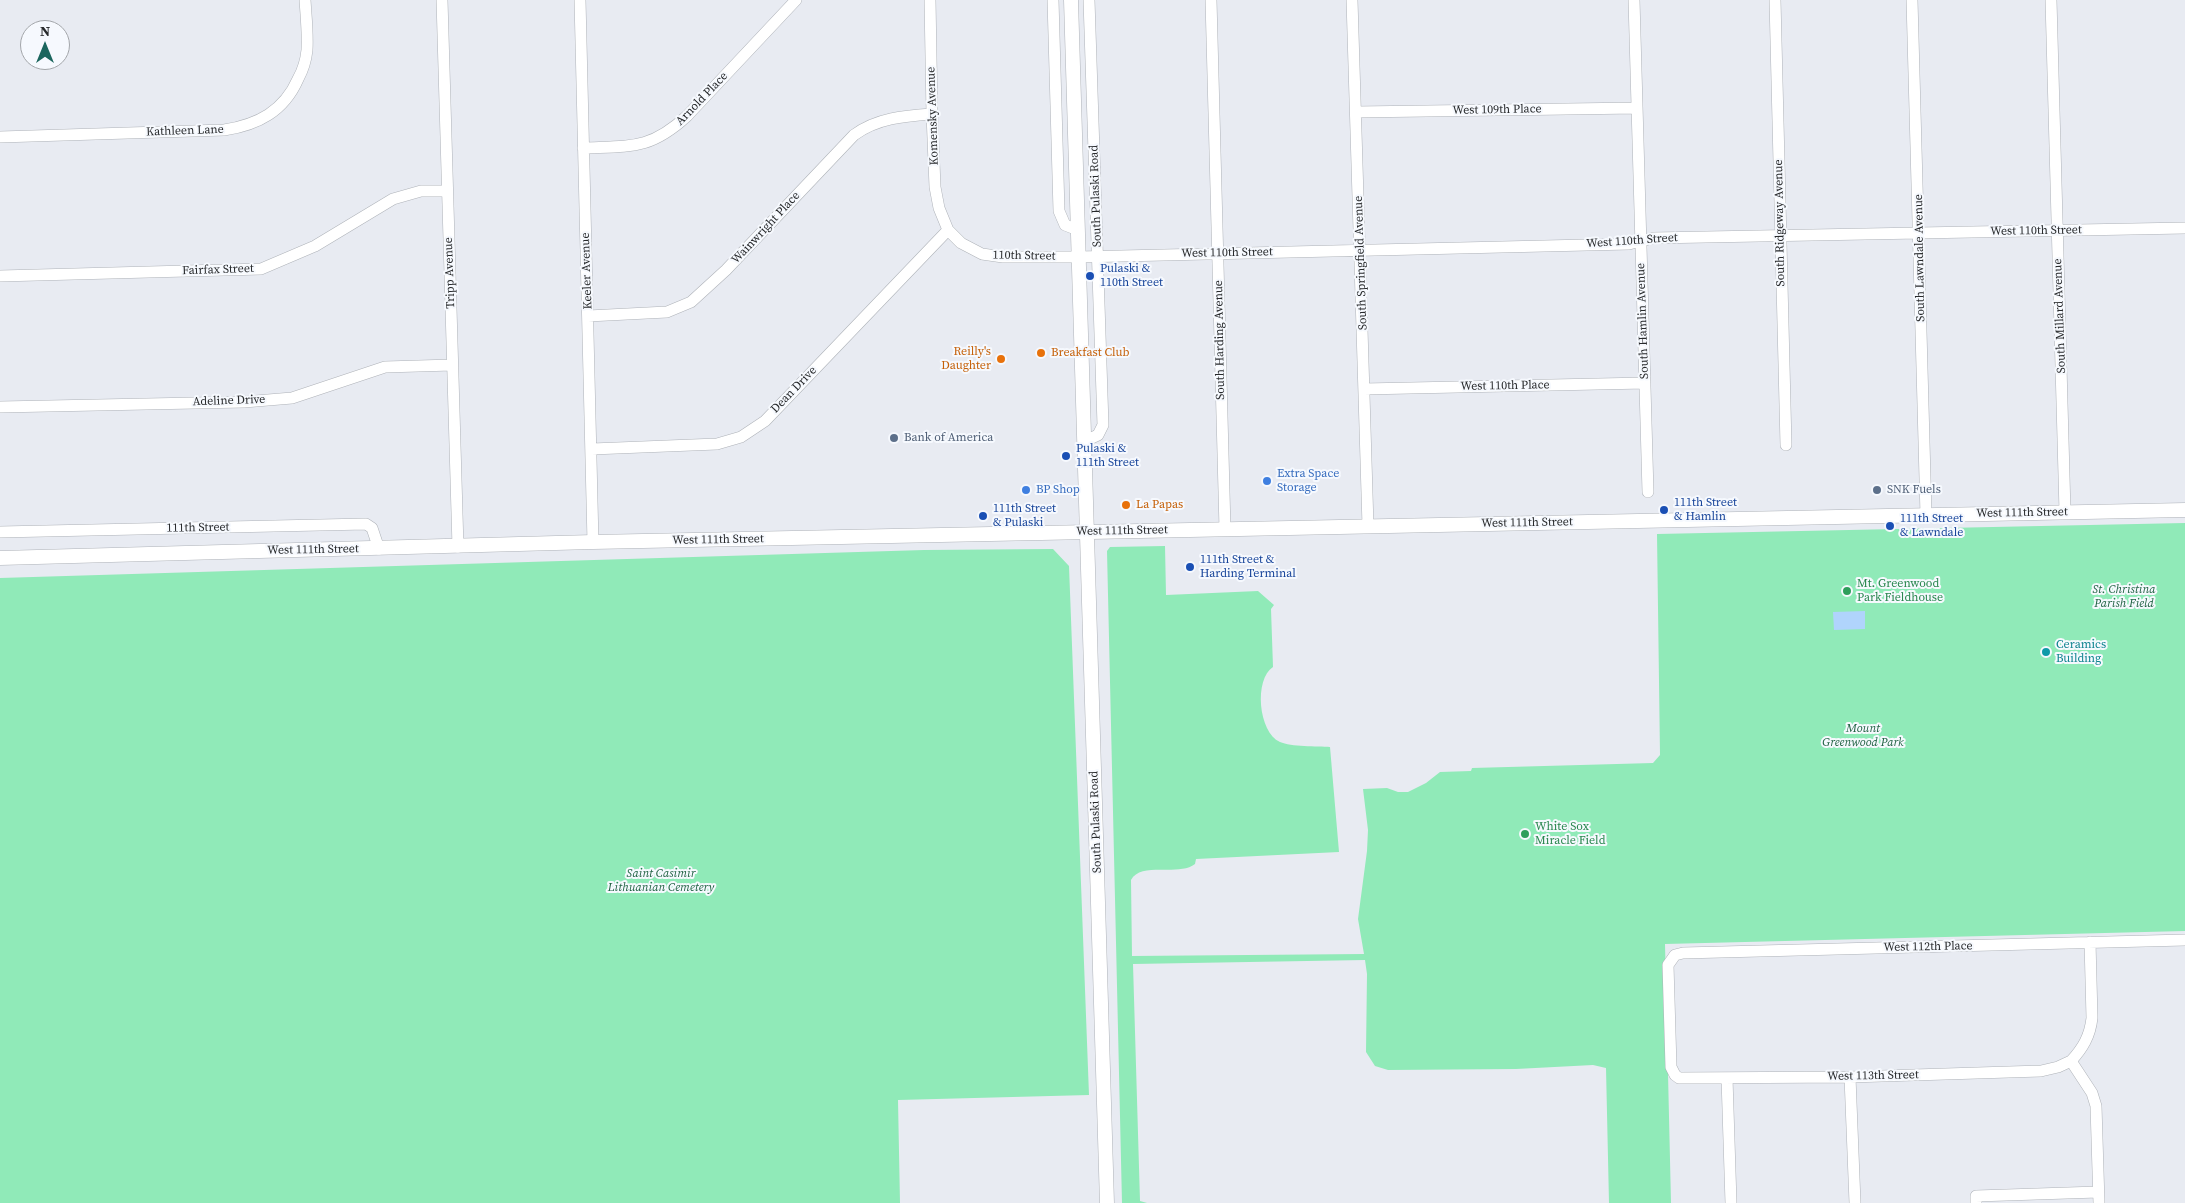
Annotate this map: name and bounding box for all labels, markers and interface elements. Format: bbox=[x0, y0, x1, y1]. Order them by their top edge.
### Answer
north arrow bbox=[20, 20, 70, 70]
text: N bbox=[40, 21, 50, 41]
street label: Komensky Avenue bbox=[924, 67, 942, 165]
street label: Arnold Place bbox=[673, 69, 731, 129]
street label: West 109th Place bbox=[1452, 102, 1542, 118]
street label: Kathleen Lane bbox=[146, 122, 224, 140]
street label: South Pulaski Road bbox=[1087, 145, 1105, 247]
street label: South Ridgeway Avenue bbox=[1772, 159, 1788, 287]
street label: Wainwright Place bbox=[729, 189, 803, 267]
street label: South Lawndale Avenue bbox=[1912, 194, 1928, 322]
street label: South Springfield Avenue bbox=[1351, 196, 1371, 330]
street label: West 110th Street bbox=[1990, 223, 2082, 239]
street label: West 110th Street bbox=[1586, 231, 1678, 251]
street label: Keeler Avenue bbox=[578, 232, 596, 310]
street label: Tripp Avenue bbox=[442, 237, 458, 309]
street label: West 110th Street bbox=[1181, 245, 1273, 261]
street label: 110th Street bbox=[992, 248, 1056, 264]
street label: South Millard Avenue bbox=[2051, 258, 2069, 374]
street label: Fairfax Street bbox=[182, 262, 254, 278]
place label: Pulaski & 110th Street bbox=[1100, 262, 1163, 290]
street label: South Hamlin Avenue bbox=[1634, 263, 1652, 379]
marker: Pulaski & 110th Street bbox=[1084, 270, 1096, 282]
street label: South Harding Avenue bbox=[1212, 280, 1228, 400]
place label: Reilly's Daughter bbox=[941, 345, 991, 373]
place label: Breakfast Club bbox=[1051, 346, 1129, 360]
marker: Breakfast Club bbox=[1035, 347, 1047, 359]
marker: Reilly's Daughter bbox=[995, 353, 1007, 365]
street label: Dean Drive bbox=[768, 364, 820, 416]
street label: West 110th Place bbox=[1460, 378, 1550, 394]
street label: Adeline Drive bbox=[192, 393, 266, 409]
place label: Bank of America bbox=[904, 431, 993, 445]
marker: Bank of America bbox=[888, 432, 900, 444]
place label: Pulaski & 111th Street bbox=[1076, 442, 1139, 470]
marker: Pulaski & 111th Street bbox=[1060, 450, 1072, 462]
place label: Extra Space Storage bbox=[1277, 467, 1339, 495]
marker: Extra Space Storage bbox=[1261, 475, 1273, 487]
place label: BP Shop bbox=[1036, 483, 1080, 497]
place label: SNK Fuels bbox=[1887, 483, 1941, 497]
marker: BP Shop bbox=[1020, 484, 1032, 496]
marker: SNK Fuels bbox=[1871, 484, 1883, 496]
place label: 111th Street & Hamlin bbox=[1674, 496, 1737, 524]
place label: La Papas bbox=[1136, 498, 1183, 512]
marker: La Papas bbox=[1120, 499, 1132, 511]
place label: 111th Street & Pulaski bbox=[993, 502, 1056, 530]
marker: 111th Street & Hamlin bbox=[1658, 504, 1670, 516]
street label: West 111th Street bbox=[1976, 505, 2068, 521]
marker: 111th Street & Pulaski bbox=[977, 510, 989, 522]
place label: 111th Street & Lawndale bbox=[1900, 512, 1963, 540]
street label: West 111th Street bbox=[1481, 515, 1573, 531]
street label: 111th Street bbox=[166, 520, 230, 536]
marker: 111th Street & Lawndale bbox=[1884, 520, 1896, 532]
street label: West 111th Street bbox=[1076, 523, 1168, 539]
street label: West 111th Street bbox=[672, 532, 764, 548]
street label: West 111th Street bbox=[267, 542, 359, 558]
place label: 111th Street & Harding Terminal bbox=[1200, 553, 1296, 581]
marker: 111th Street & Harding Terminal bbox=[1184, 561, 1196, 573]
place label: Mt. Greenwood Park Fieldhouse bbox=[1857, 577, 1943, 605]
park label: St. Christina Parish Field bbox=[2093, 583, 2155, 611]
marker: Mt. Greenwood Park Fieldhouse bbox=[1841, 585, 1853, 597]
place label: Ceramics Building bbox=[2056, 638, 2106, 666]
marker: Ceramics Building bbox=[2040, 646, 2052, 658]
park label: Mount Greenwood Park bbox=[1822, 722, 1904, 750]
street label: South Pulaski Road bbox=[1087, 771, 1105, 873]
place label: White Sox Miracle Field bbox=[1535, 820, 1605, 848]
marker: White Sox Miracle Field bbox=[1519, 828, 1531, 840]
park label: Saint Casimir Lithuanian Cemetery bbox=[608, 867, 714, 895]
street label: West 112th Place bbox=[1883, 939, 1973, 955]
street label: West 113th Street bbox=[1827, 1068, 1919, 1084]

